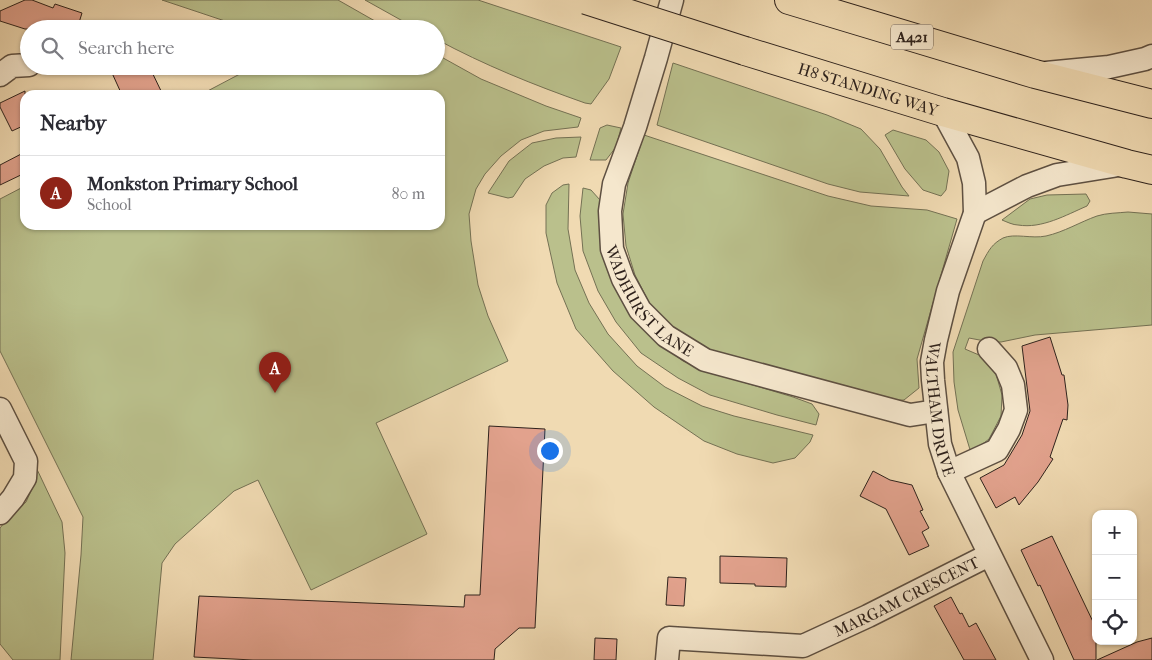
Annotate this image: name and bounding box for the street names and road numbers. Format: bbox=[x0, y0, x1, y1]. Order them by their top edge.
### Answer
road number: A421 bbox=[891, 24, 933, 50]
street label: H8 STANDING WAY bbox=[796, 58, 942, 120]
street label: WADHURST LANE bbox=[601, 241, 697, 360]
street label: WALTHAM DRIVE bbox=[922, 339, 959, 479]
street label: MARGAM CRESCENT bbox=[831, 552, 982, 640]

